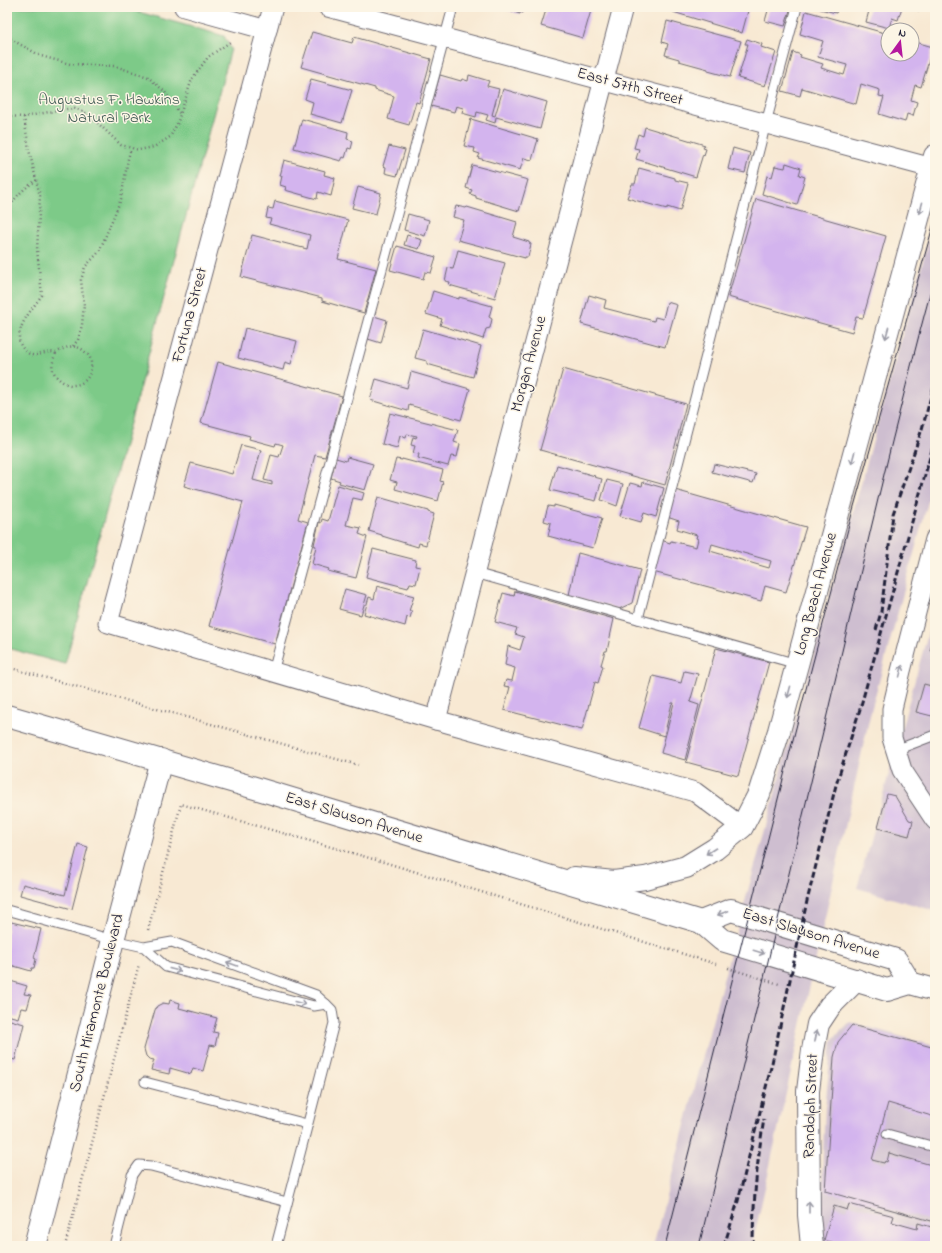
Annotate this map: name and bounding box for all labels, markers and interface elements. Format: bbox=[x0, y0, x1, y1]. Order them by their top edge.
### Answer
north arrow bbox=[880, 22, 920, 62]
text: N bbox=[897, 25, 908, 42]
street label: East 57th Street bbox=[574, 61, 686, 113]
park label: Augustus F. Hawkins Natural Park bbox=[38, 88, 180, 130]
one-way arrow bbox=[917, 201, 924, 214]
street label: Fortuna Street bbox=[166, 264, 214, 366]
street label: Morgan Avenue bbox=[505, 312, 554, 415]
one-way arrow bbox=[883, 326, 890, 339]
one-way arrow bbox=[849, 452, 856, 465]
street label: Long Beach Avenue bbox=[788, 529, 844, 658]
one-way arrow bbox=[898, 665, 905, 678]
one-way arrow bbox=[785, 685, 792, 698]
street label: East Slauson Avenue bbox=[282, 786, 427, 851]
one-way arrow bbox=[706, 847, 717, 855]
street label: East Slauson Avenue bbox=[739, 902, 884, 967]
one-way arrow bbox=[718, 910, 730, 918]
street label: South Miramonte Boulevard bbox=[63, 911, 131, 1095]
one-way arrow bbox=[753, 949, 766, 956]
one-way arrow bbox=[226, 959, 238, 967]
one-way arrow bbox=[168, 966, 181, 974]
one-way arrow bbox=[294, 999, 307, 1007]
one-way arrow bbox=[812, 1030, 820, 1043]
street label: Randolph Street bbox=[797, 1052, 825, 1159]
one-way arrow bbox=[805, 1201, 813, 1214]

